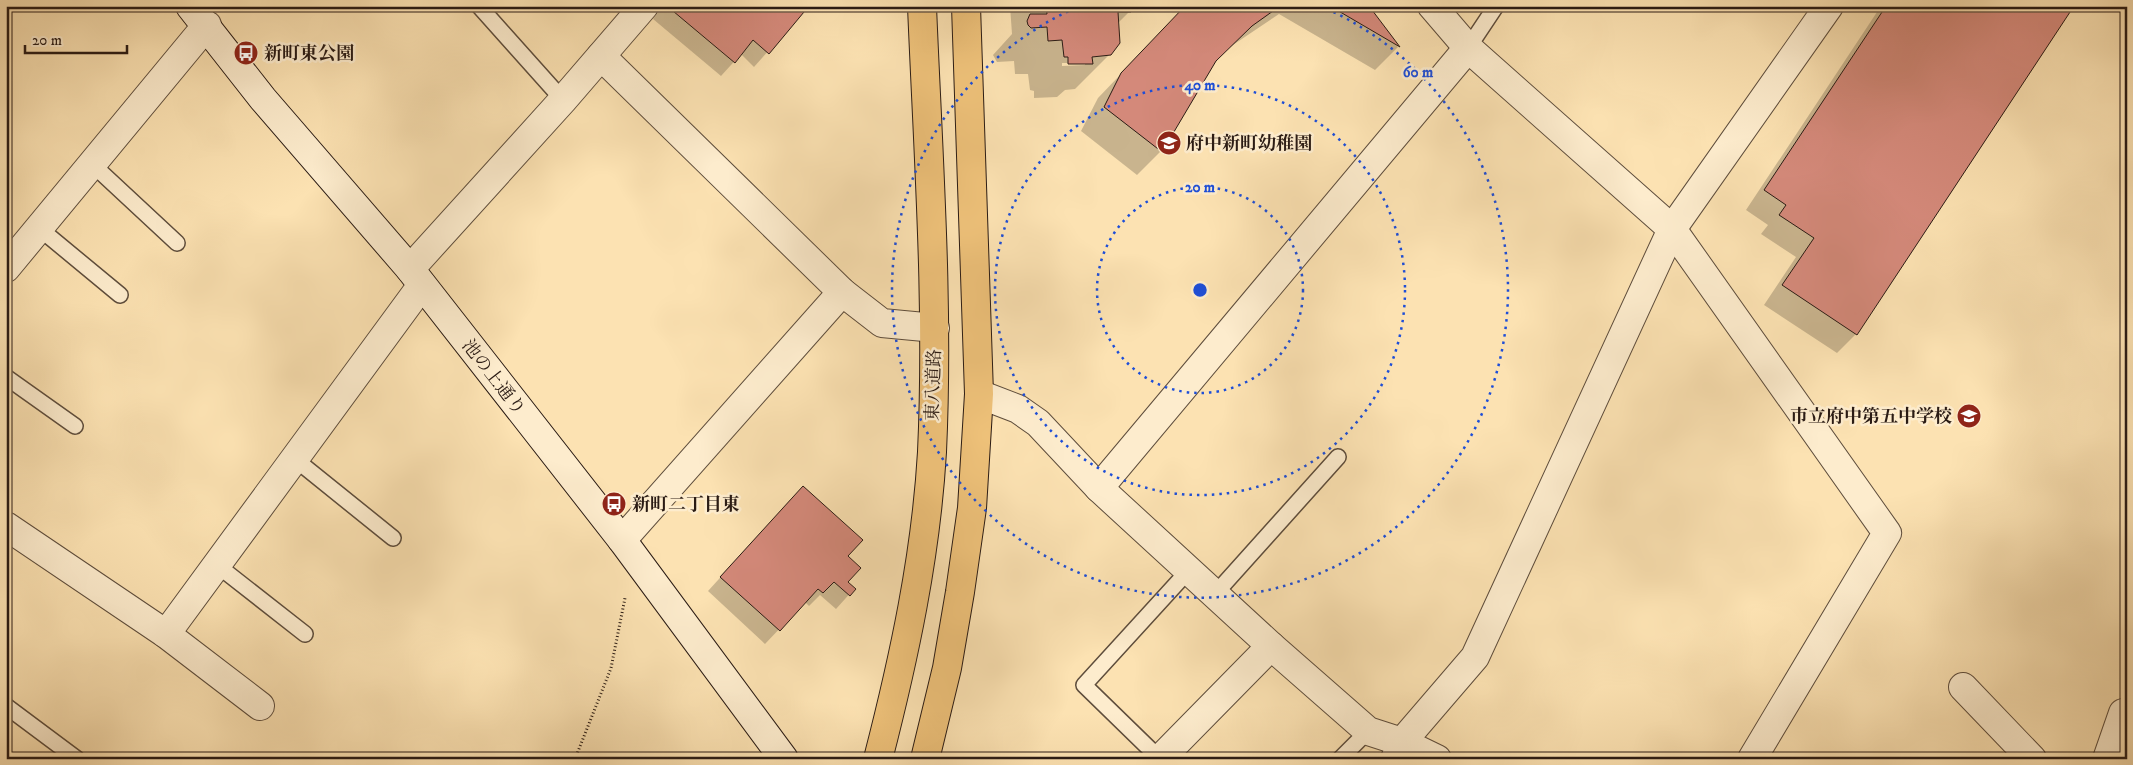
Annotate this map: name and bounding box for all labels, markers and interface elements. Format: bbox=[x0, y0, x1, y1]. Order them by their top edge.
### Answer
scale bar bbox=[25, 22, 128, 54]
text: 20 m bbox=[32, 31, 62, 50]
bus stop icon: 新町東公園 bbox=[233, 40, 259, 66]
place label: 新町東公園 bbox=[264, 43, 354, 65]
text: 60 m bbox=[1403, 63, 1434, 82]
text: 40 m bbox=[1183, 76, 1216, 95]
school or university icon: 府中新町幼稚園 bbox=[1156, 130, 1182, 156]
place label: 府中新町幼稚園 bbox=[1186, 133, 1312, 155]
text: 20 m bbox=[1185, 178, 1216, 197]
centre of rings bbox=[1191, 281, 1209, 299]
street label: 池の上通り bbox=[457, 335, 530, 420]
street label: 東八道路 bbox=[922, 349, 946, 421]
school or university icon: 市立府中第五中学校 bbox=[1956, 403, 1982, 429]
place label: 市立府中第五中学校 bbox=[1790, 406, 1952, 428]
bus stop icon: 新町二丁目東 bbox=[601, 491, 627, 517]
place label: 新町二丁目東 bbox=[632, 494, 740, 516]

